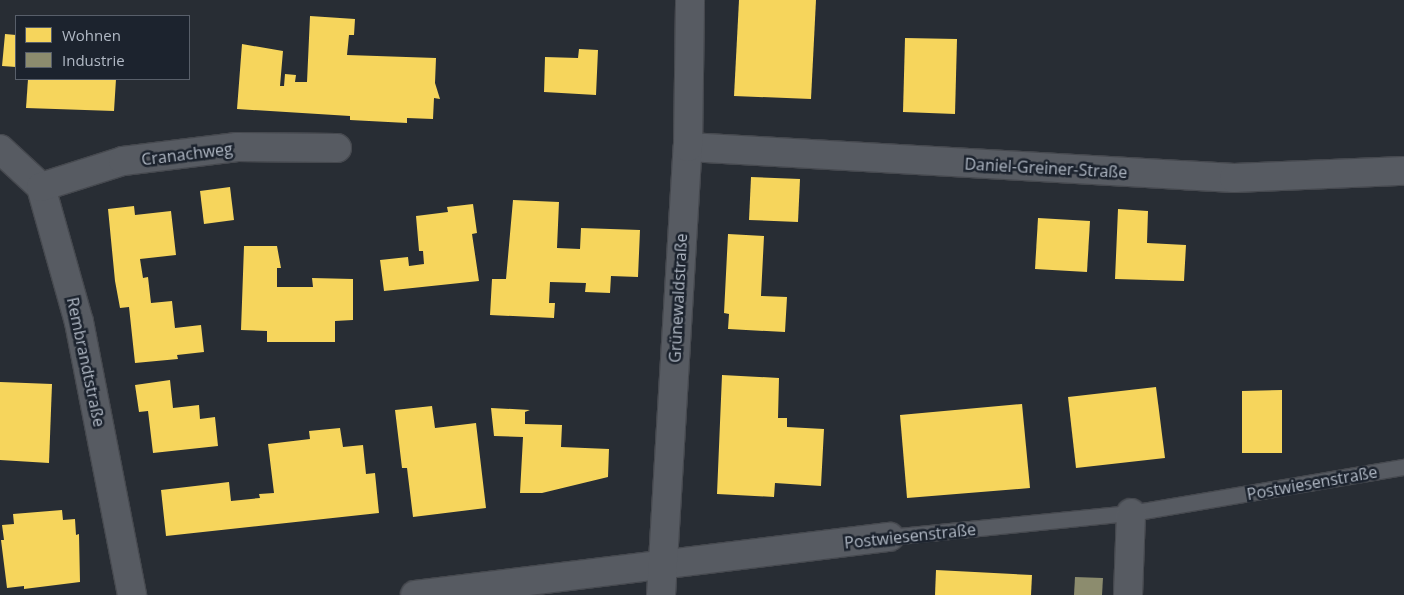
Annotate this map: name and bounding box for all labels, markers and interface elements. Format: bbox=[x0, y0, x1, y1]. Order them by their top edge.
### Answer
legend bbox=[15, 15, 190, 80]
text: Wohnen bbox=[62, 25, 121, 45]
text: Industrie bbox=[62, 50, 125, 70]
street label: Cranachweg bbox=[140, 139, 234, 169]
street label: Daniel-Greiner-Straße bbox=[964, 154, 1128, 182]
street label: Grünewaldstraße bbox=[665, 233, 691, 363]
street label: Rembrandtstraße bbox=[63, 295, 109, 429]
street label: Postwiesenstraße bbox=[1245, 462, 1379, 504]
street label: Postwiesenstraße bbox=[843, 520, 977, 552]

